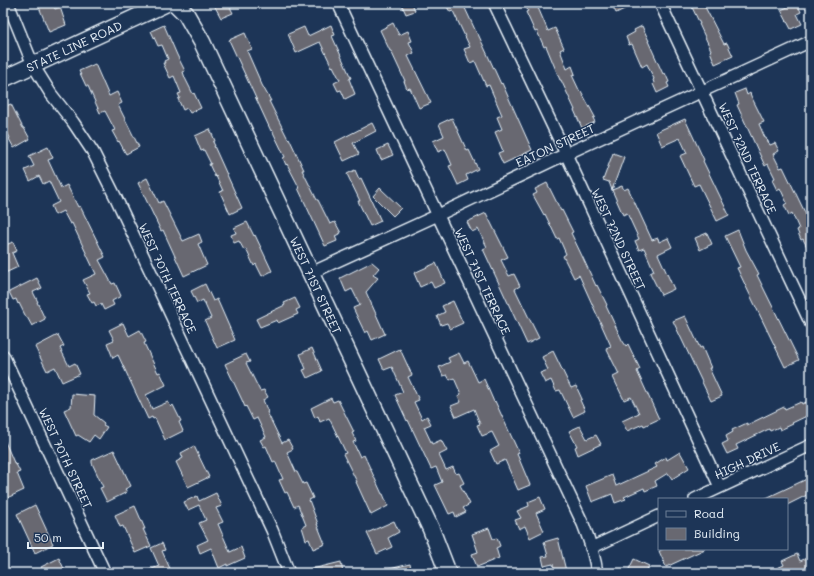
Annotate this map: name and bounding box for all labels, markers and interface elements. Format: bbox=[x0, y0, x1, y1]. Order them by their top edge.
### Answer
street label: STATE LINE ROAD bbox=[23, 17, 125, 75]
street label: WEST 72ND TERRACE bbox=[715, 100, 781, 216]
street label: EATON STREET bbox=[513, 120, 597, 170]
street label: WEST 72ND STREET bbox=[588, 186, 650, 293]
street label: WEST 70TH TERRACE bbox=[135, 220, 201, 336]
street label: WEST 71ST TERRACE bbox=[451, 225, 515, 337]
street label: WEST 71ST STREET bbox=[286, 234, 346, 337]
street label: WEST 70TH STREET bbox=[36, 405, 97, 511]
street label: HIGH DRIVE bbox=[711, 438, 783, 482]
legend bbox=[658, 498, 788, 550]
text: Road bbox=[694, 505, 724, 521]
scale bar bbox=[28, 524, 103, 550]
text: Building bbox=[694, 525, 740, 541]
text: 50 m bbox=[34, 529, 62, 545]

